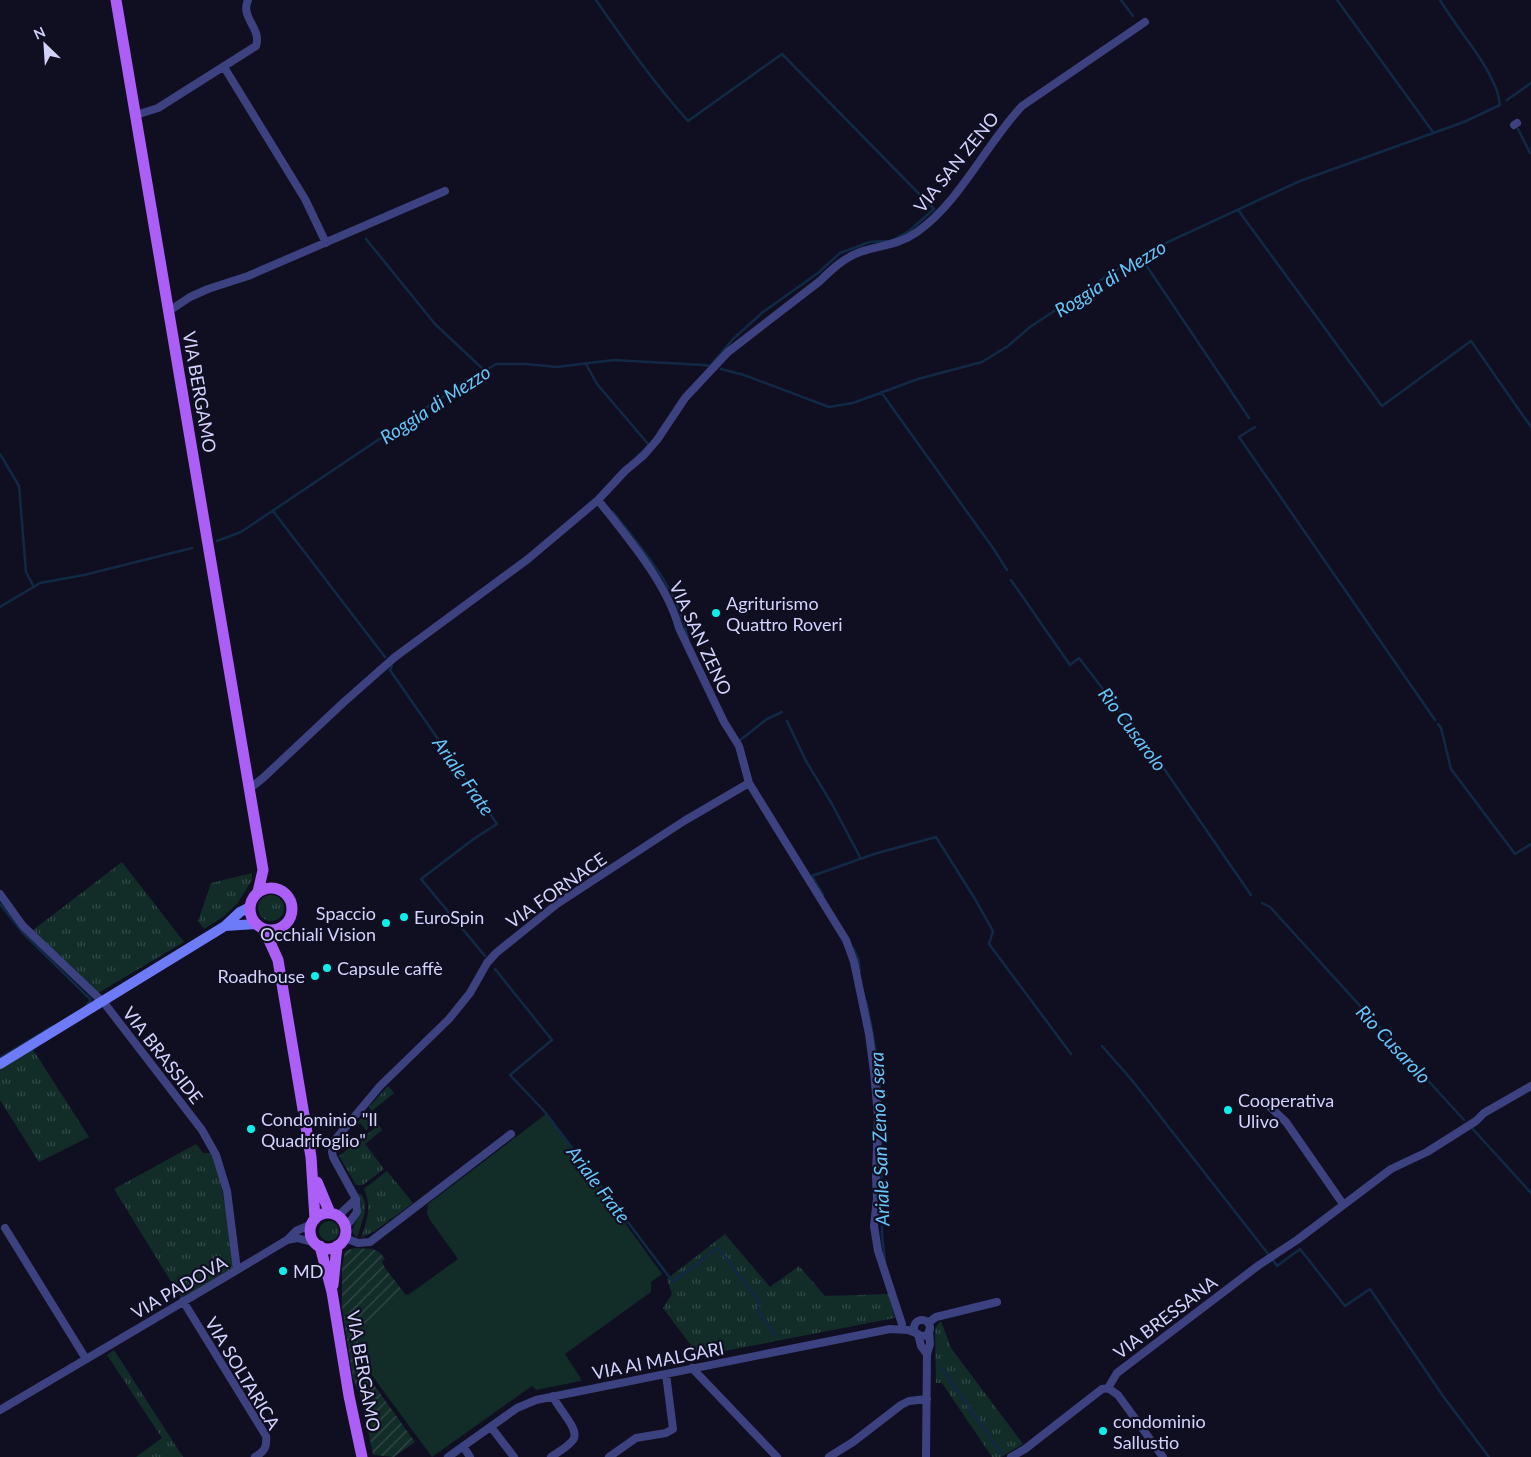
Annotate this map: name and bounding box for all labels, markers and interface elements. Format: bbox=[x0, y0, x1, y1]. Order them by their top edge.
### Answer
north arrow bbox=[20, 20, 70, 70]
text: N bbox=[31, 23, 48, 43]
street label: VIA SAN ZENO bbox=[909, 107, 1003, 217]
water label: Roggia di Mezzo bbox=[1050, 235, 1170, 321]
street label: VIA BERGAMO bbox=[178, 330, 222, 454]
water label: Roggia di Mezzo bbox=[375, 360, 495, 448]
street label: VIA SAN ZENO bbox=[665, 578, 737, 698]
place label: Agriturismo Quattro Roveri bbox=[726, 592, 843, 635]
marker: Agriturismo Quattro Roveri bbox=[710, 607, 722, 619]
water label: Rio Cusarolo bbox=[1094, 683, 1172, 775]
water label: Ariale Frate bbox=[428, 731, 499, 820]
street label: VIA FORNACE bbox=[502, 847, 610, 933]
place label: Spaccio Occhiali Vision bbox=[260, 902, 376, 945]
place label: EuroSpin bbox=[414, 906, 484, 928]
marker: EuroSpin bbox=[398, 911, 410, 923]
marker: Spaccio Occhiali Vision bbox=[380, 917, 392, 929]
place label: Capsule caffè bbox=[337, 957, 443, 979]
marker: Capsule caffè bbox=[321, 962, 333, 974]
place label: Roadhouse bbox=[217, 965, 305, 987]
marker: Roadhouse bbox=[309, 970, 321, 982]
water label: Rio Cusarolo bbox=[1352, 1000, 1436, 1088]
street label: VIA BRASSIDE bbox=[118, 1002, 208, 1108]
water label: Ariale San Zeno a sera bbox=[864, 1051, 894, 1228]
place label: Cooperativa Ulivo bbox=[1238, 1089, 1334, 1132]
marker: Cooperativa Ulivo bbox=[1222, 1104, 1234, 1116]
place label: Condominio "Il Quadrifoglio" bbox=[261, 1108, 378, 1151]
marker: Condominio "Il Quadrifoglio" bbox=[245, 1123, 257, 1135]
water label: Ariale Frate bbox=[562, 1140, 636, 1227]
street label: VIA PADOVA bbox=[127, 1250, 231, 1323]
place label: MD bbox=[293, 1260, 323, 1282]
marker: MD bbox=[277, 1265, 289, 1277]
street label: VIA BRESSANA bbox=[1109, 1270, 1222, 1363]
street label: VIA BERGAMO bbox=[342, 1309, 386, 1433]
street label: VIA SOLTARICA bbox=[201, 1313, 286, 1434]
street label: VIA AI MALGARI bbox=[590, 1336, 726, 1384]
place label: condominio Sallustio bbox=[1113, 1410, 1206, 1453]
marker: condominio Sallustio bbox=[1097, 1425, 1109, 1437]

